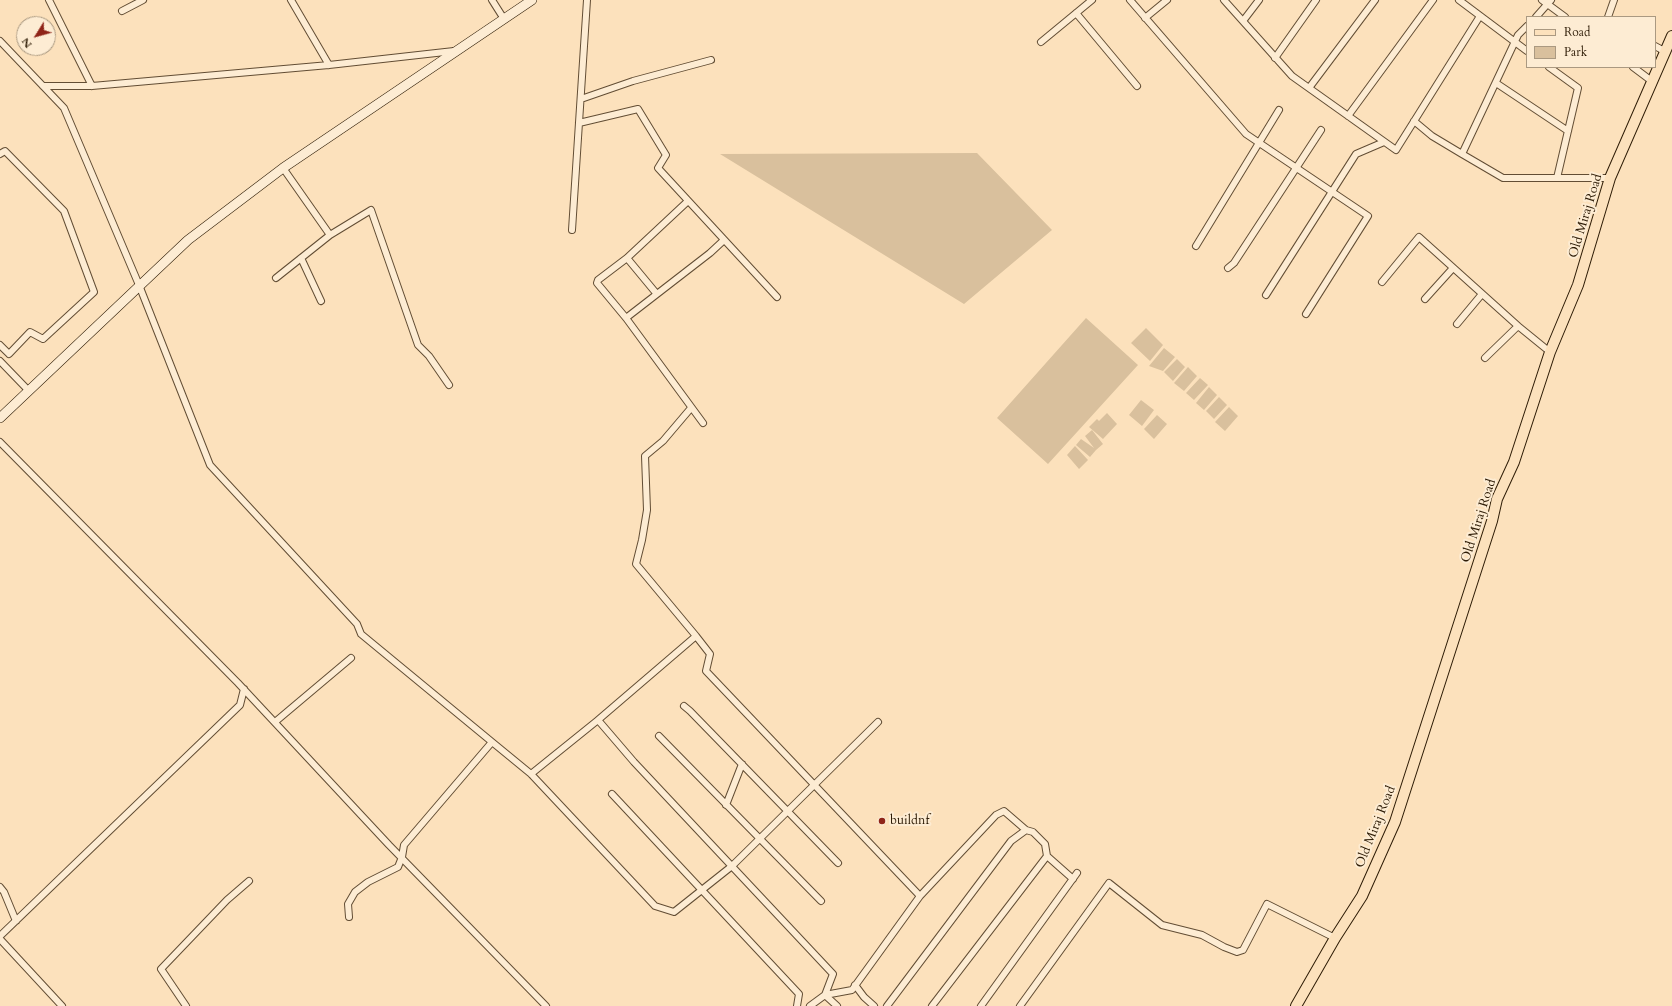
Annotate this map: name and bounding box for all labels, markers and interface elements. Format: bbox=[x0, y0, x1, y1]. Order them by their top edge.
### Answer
north arrow bbox=[16, 16, 56, 56]
legend bbox=[1526, 16, 1656, 68]
text: Road bbox=[1564, 24, 1590, 40]
text: N bbox=[18, 35, 36, 51]
text: Park bbox=[1564, 44, 1587, 60]
street label: Old Miraj Road bbox=[1566, 172, 1606, 260]
street label: Old Miraj Road bbox=[1458, 477, 1500, 565]
street label: Old Miraj Road bbox=[1352, 784, 1400, 870]
place label: buildnf bbox=[890, 813, 929, 829]
marker: buildnf bbox=[877, 816, 887, 826]

